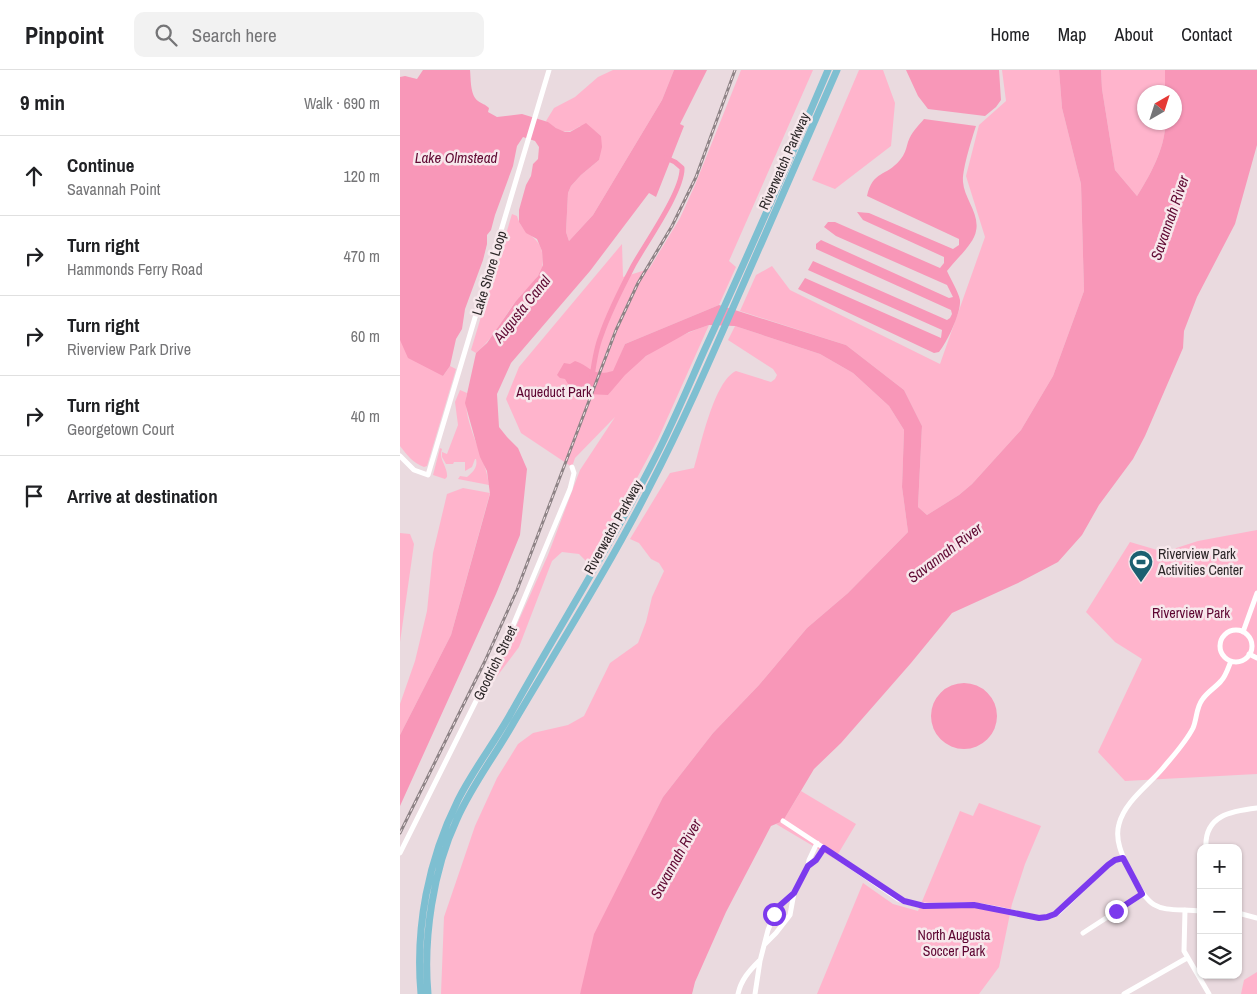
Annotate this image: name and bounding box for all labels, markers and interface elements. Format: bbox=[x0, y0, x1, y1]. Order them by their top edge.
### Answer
search box bbox=[134, 12, 484, 57]
text: Pinpoint bbox=[25, 19, 104, 51]
icon: search bbox=[152, 21, 180, 49]
text: Search here bbox=[192, 22, 277, 48]
text: Home bbox=[990, 22, 1030, 47]
text: Map bbox=[1058, 22, 1087, 47]
text: About bbox=[1115, 22, 1153, 47]
text: Contact bbox=[1181, 22, 1232, 47]
north arrow bbox=[1137, 85, 1182, 130]
text: 9 min bbox=[20, 88, 65, 117]
text: Walk · 690 m bbox=[304, 92, 380, 114]
street label: Riverwatch Parkway bbox=[755, 109, 814, 212]
water label: Lake Olmstead bbox=[415, 147, 498, 168]
text: Continue bbox=[67, 152, 135, 178]
icon: ahead bbox=[20, 162, 48, 190]
text: 120 m bbox=[344, 165, 380, 187]
water label: Savannah River bbox=[1145, 172, 1194, 263]
text: Savannah Point bbox=[67, 178, 160, 200]
street label: Lake Shore Loop bbox=[468, 229, 510, 317]
text: Turn right bbox=[67, 232, 139, 258]
icon: right bbox=[20, 242, 48, 270]
text: 470 m bbox=[344, 245, 380, 267]
text: Hammonds Ferry Road bbox=[67, 258, 203, 280]
water label: Augusta Canal bbox=[487, 271, 555, 347]
text: Turn right bbox=[67, 312, 139, 338]
icon: right bbox=[20, 322, 48, 350]
text: 60 m bbox=[351, 325, 380, 347]
text: Riverview Park Drive bbox=[67, 338, 191, 360]
park label: Aqueduct Park bbox=[515, 383, 592, 401]
text: Turn right bbox=[67, 392, 139, 418]
icon: right bbox=[20, 402, 48, 430]
text: 40 m bbox=[351, 405, 380, 427]
text: Georgetown Court bbox=[67, 418, 174, 440]
street label: Riverwatch Parkway bbox=[580, 477, 646, 577]
icon: arrive bbox=[20, 482, 48, 510]
text: Arrive at destination bbox=[67, 483, 218, 509]
water label: Savannah River bbox=[903, 517, 987, 588]
place label: Riverview Park Activities Center bbox=[1157, 545, 1243, 579]
sports icon: Riverview Park Activities Center bbox=[1128, 549, 1154, 583]
park label: Riverview Park bbox=[1152, 604, 1230, 622]
street label: Goodrich Street bbox=[469, 623, 521, 703]
water label: Savannah River bbox=[645, 814, 707, 902]
map controls bbox=[1197, 844, 1242, 979]
button: + bbox=[1197, 844, 1242, 889]
button: − bbox=[1197, 889, 1242, 934]
route end bbox=[1105, 900, 1128, 923]
route start bbox=[763, 903, 786, 926]
park label: North Augusta Soccer Park bbox=[918, 926, 991, 960]
button: layers bbox=[1197, 934, 1242, 979]

